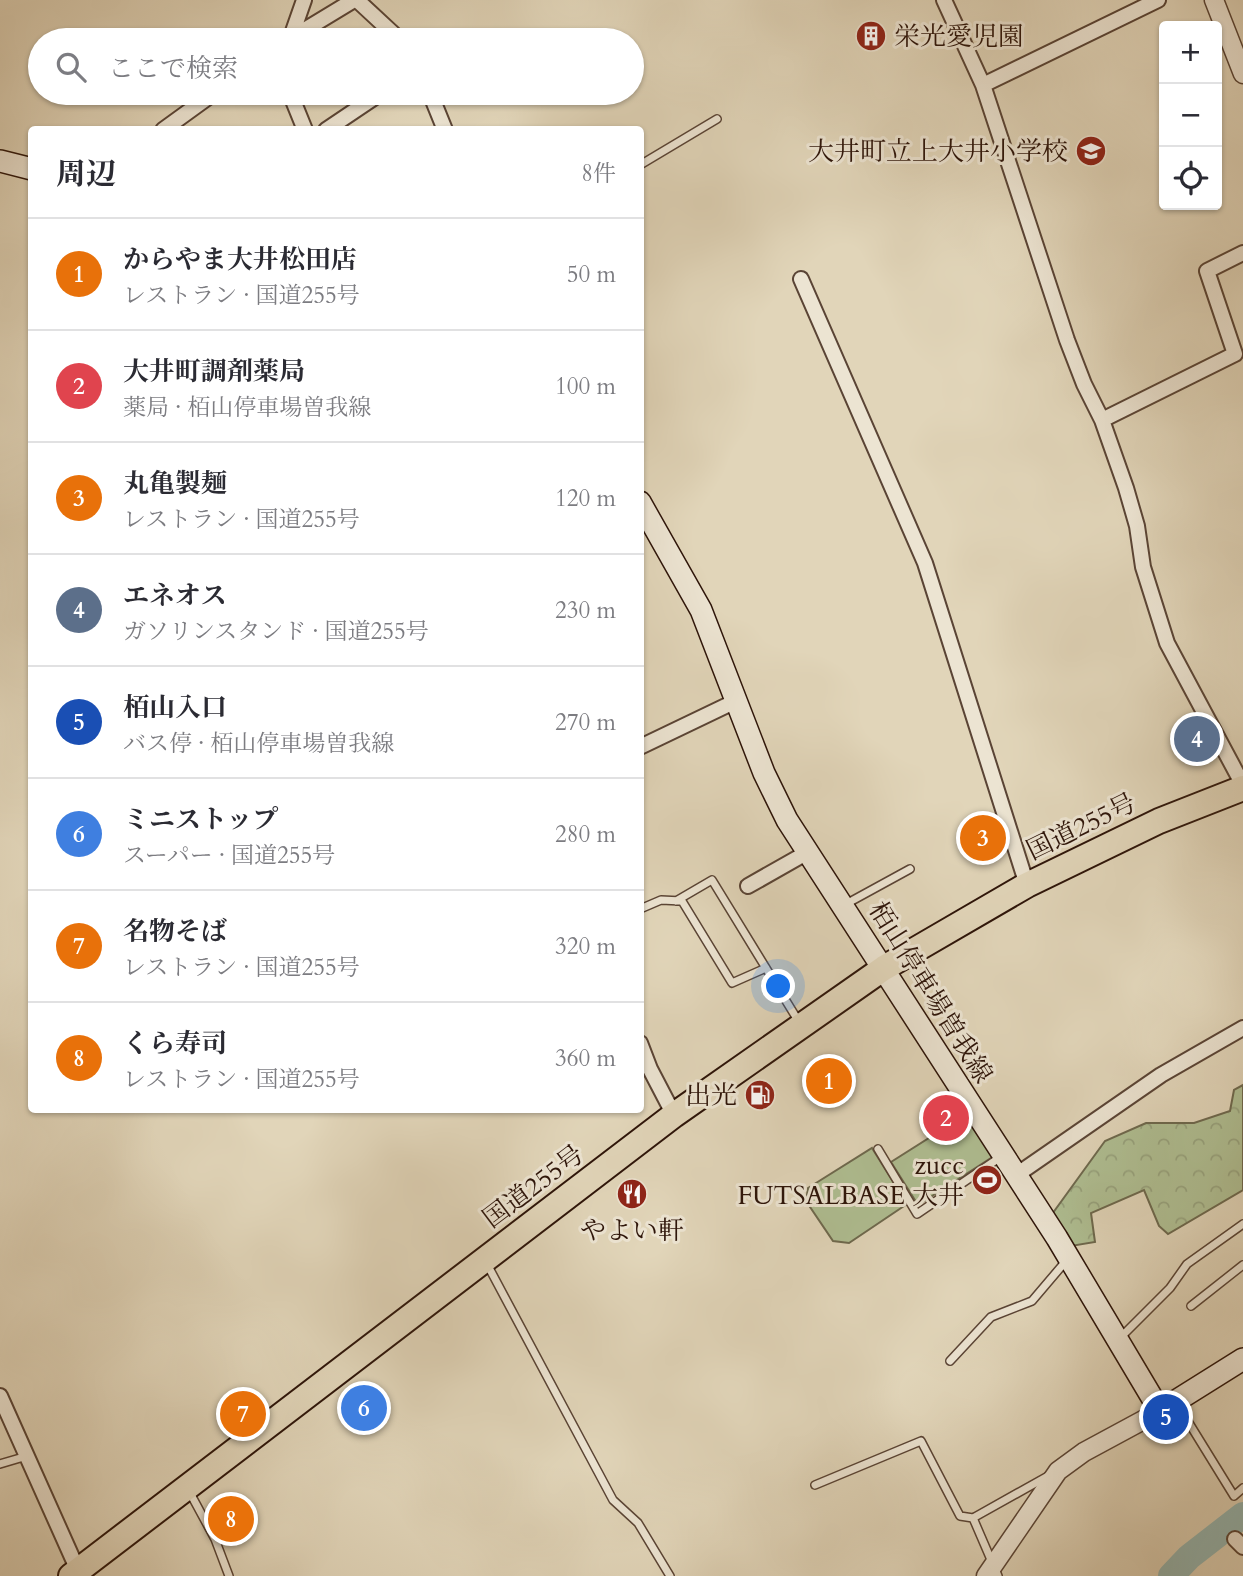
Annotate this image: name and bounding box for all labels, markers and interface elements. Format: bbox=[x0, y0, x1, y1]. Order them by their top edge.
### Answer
building icon: 栄光愛児園 bbox=[854, 19, 888, 53]
place label: 栄光愛児園 bbox=[894, 19, 1024, 54]
map controls bbox=[1159, 21, 1222, 210]
button: + bbox=[1159, 21, 1222, 84]
search box bbox=[28, 28, 644, 105]
icon: search bbox=[52, 48, 90, 86]
text: ここで検索 bbox=[108, 51, 238, 86]
button: − bbox=[1159, 84, 1222, 147]
place label: 大井町立上大井小学校 bbox=[808, 134, 1068, 169]
school or university icon: 大井町立上大井小学校 bbox=[1074, 134, 1108, 168]
button: locate bbox=[1159, 147, 1222, 210]
text: 周辺 bbox=[56, 154, 116, 195]
text: 8件 bbox=[581, 158, 616, 189]
text: からやま大井松田店 bbox=[123, 242, 357, 277]
text: 1 bbox=[73, 259, 85, 290]
text: 50 m bbox=[567, 259, 616, 290]
text: レストラン · 国道255号 bbox=[123, 280, 360, 311]
text: 大井町調剤薬局 bbox=[123, 354, 305, 389]
text: 2 bbox=[73, 371, 85, 402]
text: 100 m bbox=[555, 371, 616, 402]
text: 薬局 · 栢山停車場曽我線 bbox=[123, 392, 371, 423]
text: 丸亀製麺 bbox=[123, 466, 227, 501]
text: 3 bbox=[73, 483, 85, 514]
text: 120 m bbox=[555, 483, 616, 514]
text: レストラン · 国道255号 bbox=[123, 504, 360, 535]
text: エネオス bbox=[123, 578, 227, 613]
text: 4 bbox=[73, 595, 85, 626]
text: 230 m bbox=[555, 595, 616, 626]
text: ガソリンスタンド · 国道255号 bbox=[123, 616, 429, 647]
text: 栢山入口 bbox=[123, 690, 227, 725]
text: 5 bbox=[73, 707, 85, 738]
text: 270 m bbox=[555, 707, 616, 738]
pin: 4 bbox=[1174, 713, 1220, 765]
text: バス停 · 栢山停車場曽我線 bbox=[123, 728, 394, 759]
street label: 国道255号 bbox=[1021, 785, 1142, 868]
text: ミニストップ bbox=[123, 802, 278, 837]
pin: 3 bbox=[960, 812, 1006, 864]
text: 6 bbox=[73, 819, 85, 850]
text: 280 m bbox=[555, 819, 616, 850]
text: スーパー · 国道255号 bbox=[123, 840, 335, 871]
street label: 栢山停車場曽我線 bbox=[861, 895, 1001, 1090]
text: 名物そば bbox=[123, 914, 227, 949]
text: 7 bbox=[73, 931, 85, 962]
text: 320 m bbox=[555, 931, 616, 962]
text: レストラン · 国道255号 bbox=[123, 952, 360, 983]
your location bbox=[761, 969, 795, 1003]
text: くら寿司 bbox=[123, 1026, 227, 1061]
text: 8 bbox=[73, 1043, 85, 1074]
text: 360 m bbox=[555, 1043, 616, 1074]
pin: 1 bbox=[806, 1055, 852, 1107]
text: レストラン · 国道255号 bbox=[123, 1064, 360, 1095]
place label: 出光 bbox=[685, 1078, 737, 1113]
fuel station icon: 出光 bbox=[743, 1078, 777, 1112]
pin: 2 bbox=[923, 1092, 969, 1144]
street label: 国道255号 bbox=[476, 1137, 591, 1236]
place label: zucc FUTSALBASE 大井 bbox=[737, 1148, 964, 1213]
sports icon: zucc FUTSALBASE 大井 bbox=[970, 1163, 1004, 1197]
restaurant icon: やよい軒 bbox=[615, 1177, 649, 1211]
place label: やよい軒 bbox=[580, 1213, 684, 1248]
pin: 6 bbox=[341, 1382, 387, 1434]
pin: 7 bbox=[220, 1388, 266, 1440]
pin: 5 bbox=[1143, 1391, 1189, 1443]
pin: 8 bbox=[208, 1493, 254, 1545]

